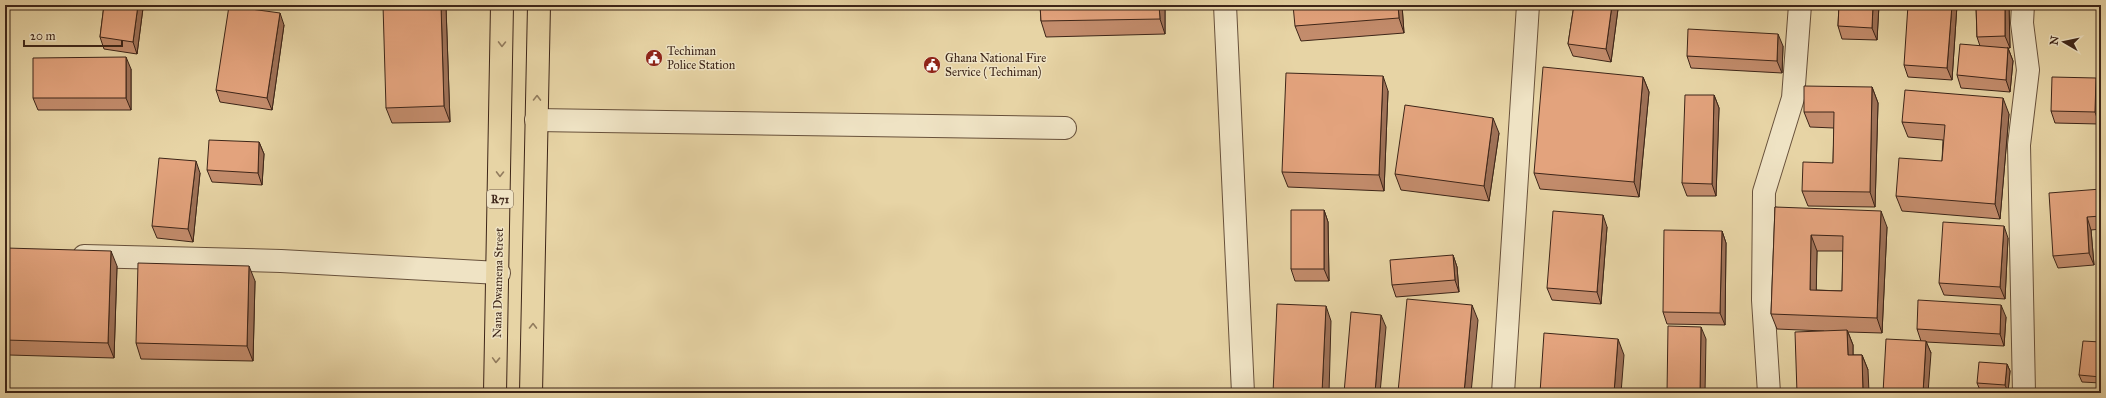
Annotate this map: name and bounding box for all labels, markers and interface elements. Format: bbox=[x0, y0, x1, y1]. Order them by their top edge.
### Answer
scale bar bbox=[24, 22, 122, 48]
north arrow bbox=[2044, 22, 2084, 62]
text: 20 m bbox=[30, 29, 56, 43]
text: N bbox=[2047, 34, 2062, 46]
one-way arrow bbox=[498, 41, 506, 47]
place label: Techiman Police Station bbox=[667, 44, 736, 72]
public building icon: Techiman Police Station bbox=[644, 48, 664, 68]
place label: Ghana National Fire Service ( Techiman) bbox=[945, 51, 1046, 79]
public building icon: Ghana National Fire Service ( Techiman) bbox=[922, 55, 942, 75]
one-way arrow bbox=[532, 95, 541, 101]
one-way arrow bbox=[496, 171, 504, 177]
road number: R71 bbox=[487, 190, 513, 208]
street label: Nana Dwamena Street bbox=[490, 227, 506, 338]
one-way arrow bbox=[529, 323, 537, 329]
one-way arrow bbox=[492, 357, 500, 363]

